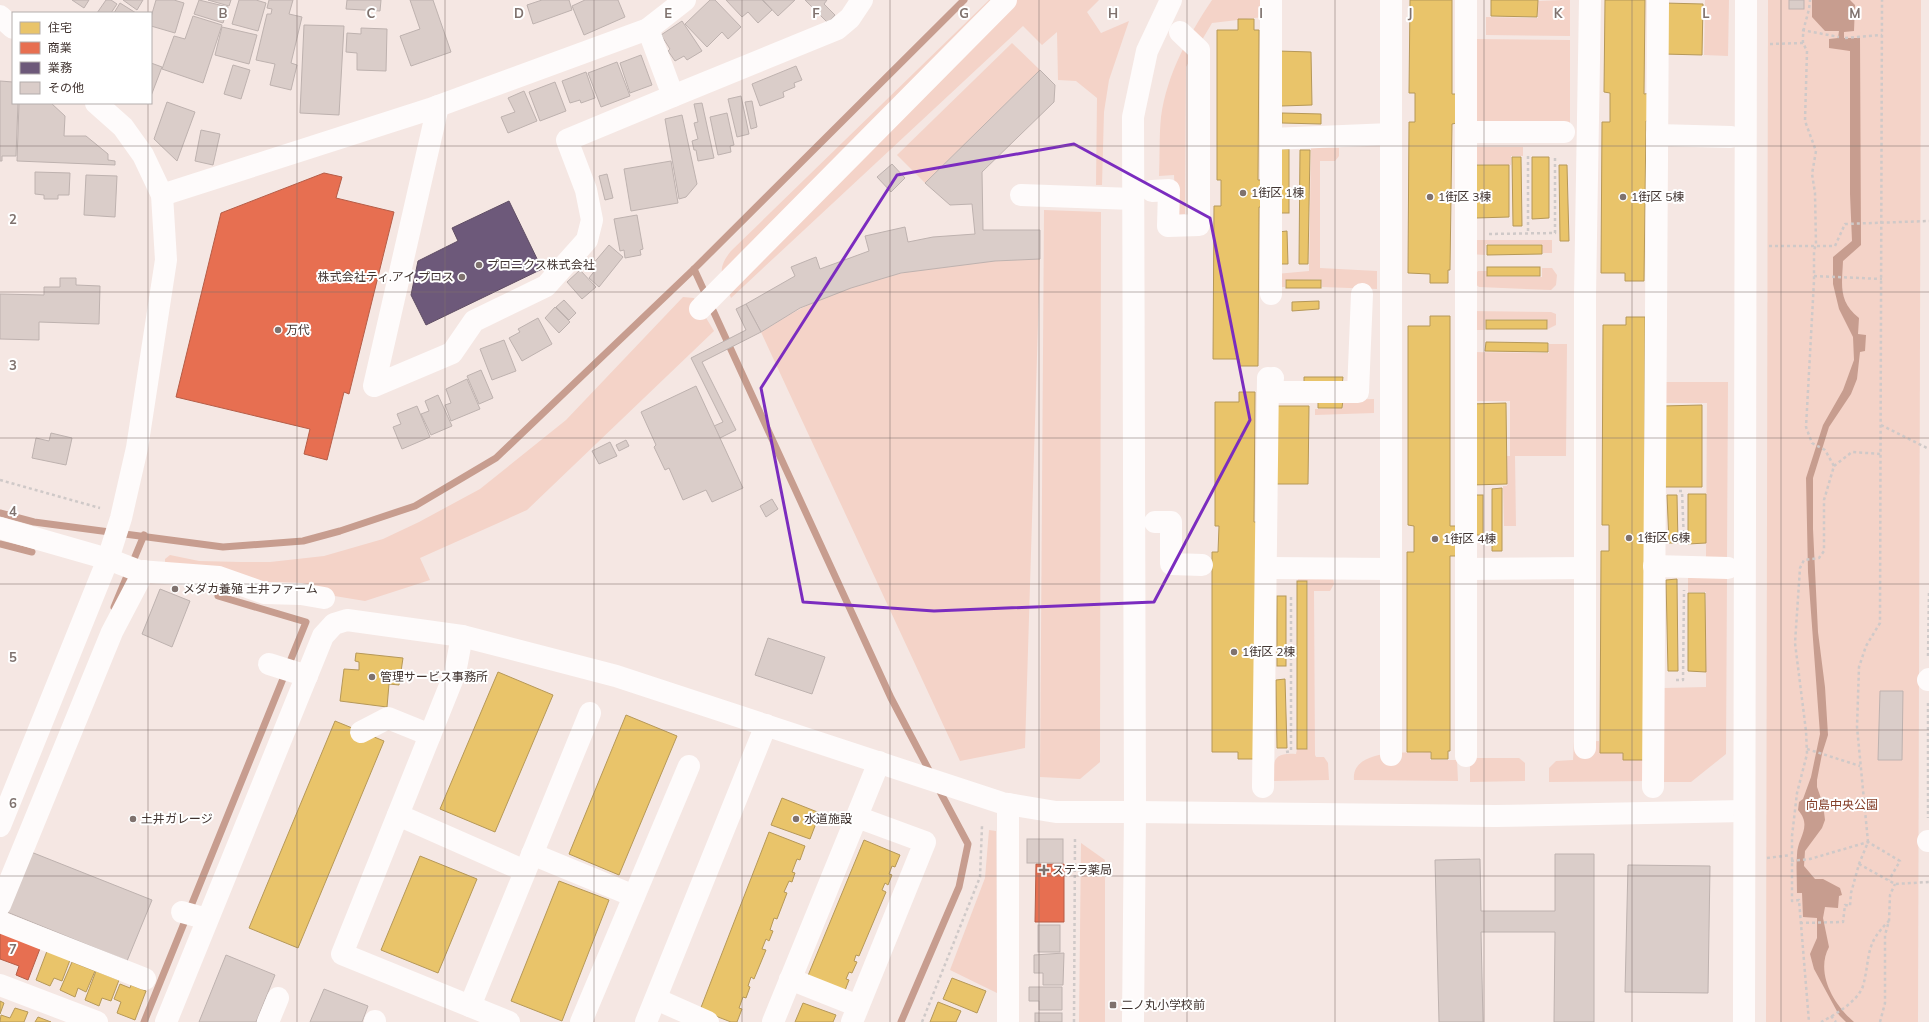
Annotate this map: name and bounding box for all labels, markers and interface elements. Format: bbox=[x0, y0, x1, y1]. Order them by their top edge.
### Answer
text: B bbox=[219, 5, 228, 21]
text: C bbox=[367, 5, 376, 21]
text: D bbox=[514, 5, 524, 21]
text: E bbox=[664, 5, 672, 21]
text: F bbox=[812, 5, 820, 21]
text: G bbox=[959, 5, 969, 21]
text: H bbox=[1108, 5, 1118, 21]
text: I bbox=[1259, 5, 1263, 21]
text: J bbox=[1408, 5, 1412, 21]
text: K bbox=[1554, 5, 1564, 21]
text: L bbox=[1702, 5, 1710, 21]
text: M bbox=[1849, 5, 1861, 21]
legend bbox=[12, 12, 152, 104]
text: 住宅 bbox=[48, 20, 72, 35]
text: 商業 bbox=[48, 40, 72, 55]
text: 業務 bbox=[48, 60, 72, 75]
text: その他 bbox=[48, 80, 84, 95]
place label: 1街区 1棟 bbox=[1251, 185, 1305, 200]
marker: 1街区 1棟 bbox=[1238, 188, 1248, 198]
place label: 1街区 3棟 bbox=[1438, 189, 1492, 204]
place label: 1街区 5棟 bbox=[1631, 189, 1685, 204]
marker: 1街区 3棟 bbox=[1425, 192, 1435, 202]
marker: 1街区 5棟 bbox=[1618, 192, 1628, 202]
text: 2 bbox=[9, 211, 17, 227]
place label: プロニクス株式会社 bbox=[487, 257, 595, 272]
marker: プロニクス株式会社 bbox=[474, 260, 484, 270]
place label: 株式会社ティ.アイ.プロス bbox=[318, 269, 454, 284]
marker: 株式会社ティ.アイ.プロス bbox=[457, 272, 467, 282]
place label: 万代 bbox=[286, 322, 310, 337]
marker: 万代 bbox=[273, 325, 283, 335]
text: 3 bbox=[9, 357, 17, 373]
text: 4 bbox=[9, 503, 17, 519]
place label: 1街区 6棟 bbox=[1637, 530, 1691, 545]
place label: 1街区 4棟 bbox=[1443, 531, 1497, 546]
marker: 1街区 6棟 bbox=[1624, 533, 1634, 543]
marker: 1街区 4棟 bbox=[1430, 534, 1440, 544]
place label: メダカ養殖 土井ファーム bbox=[183, 581, 318, 596]
marker: メダカ養殖 土井ファーム bbox=[170, 584, 180, 594]
place label: 1街区 2棟 bbox=[1242, 644, 1296, 659]
marker: 1街区 2棟 bbox=[1229, 647, 1239, 657]
text: 5 bbox=[9, 649, 17, 665]
place label: 管理サービス事務所 bbox=[380, 669, 488, 684]
marker: 管理サービス事務所 bbox=[367, 672, 377, 682]
text: 6 bbox=[9, 795, 17, 811]
park label: 向島中央公園 bbox=[1806, 797, 1878, 812]
place label: 土井ガレージ bbox=[141, 811, 213, 826]
place label: 水道施設 bbox=[804, 811, 852, 826]
marker: 土井ガレージ bbox=[128, 814, 138, 824]
marker: 水道施設 bbox=[791, 814, 801, 824]
place label: ステラ薬局 bbox=[1052, 862, 1112, 877]
marker: ステラ薬局 bbox=[1039, 865, 1049, 875]
text: 7 bbox=[9, 941, 17, 957]
place label: 二ノ丸小学校前 bbox=[1121, 997, 1205, 1012]
marker: 二ノ丸小学校前 bbox=[1108, 1000, 1118, 1010]

